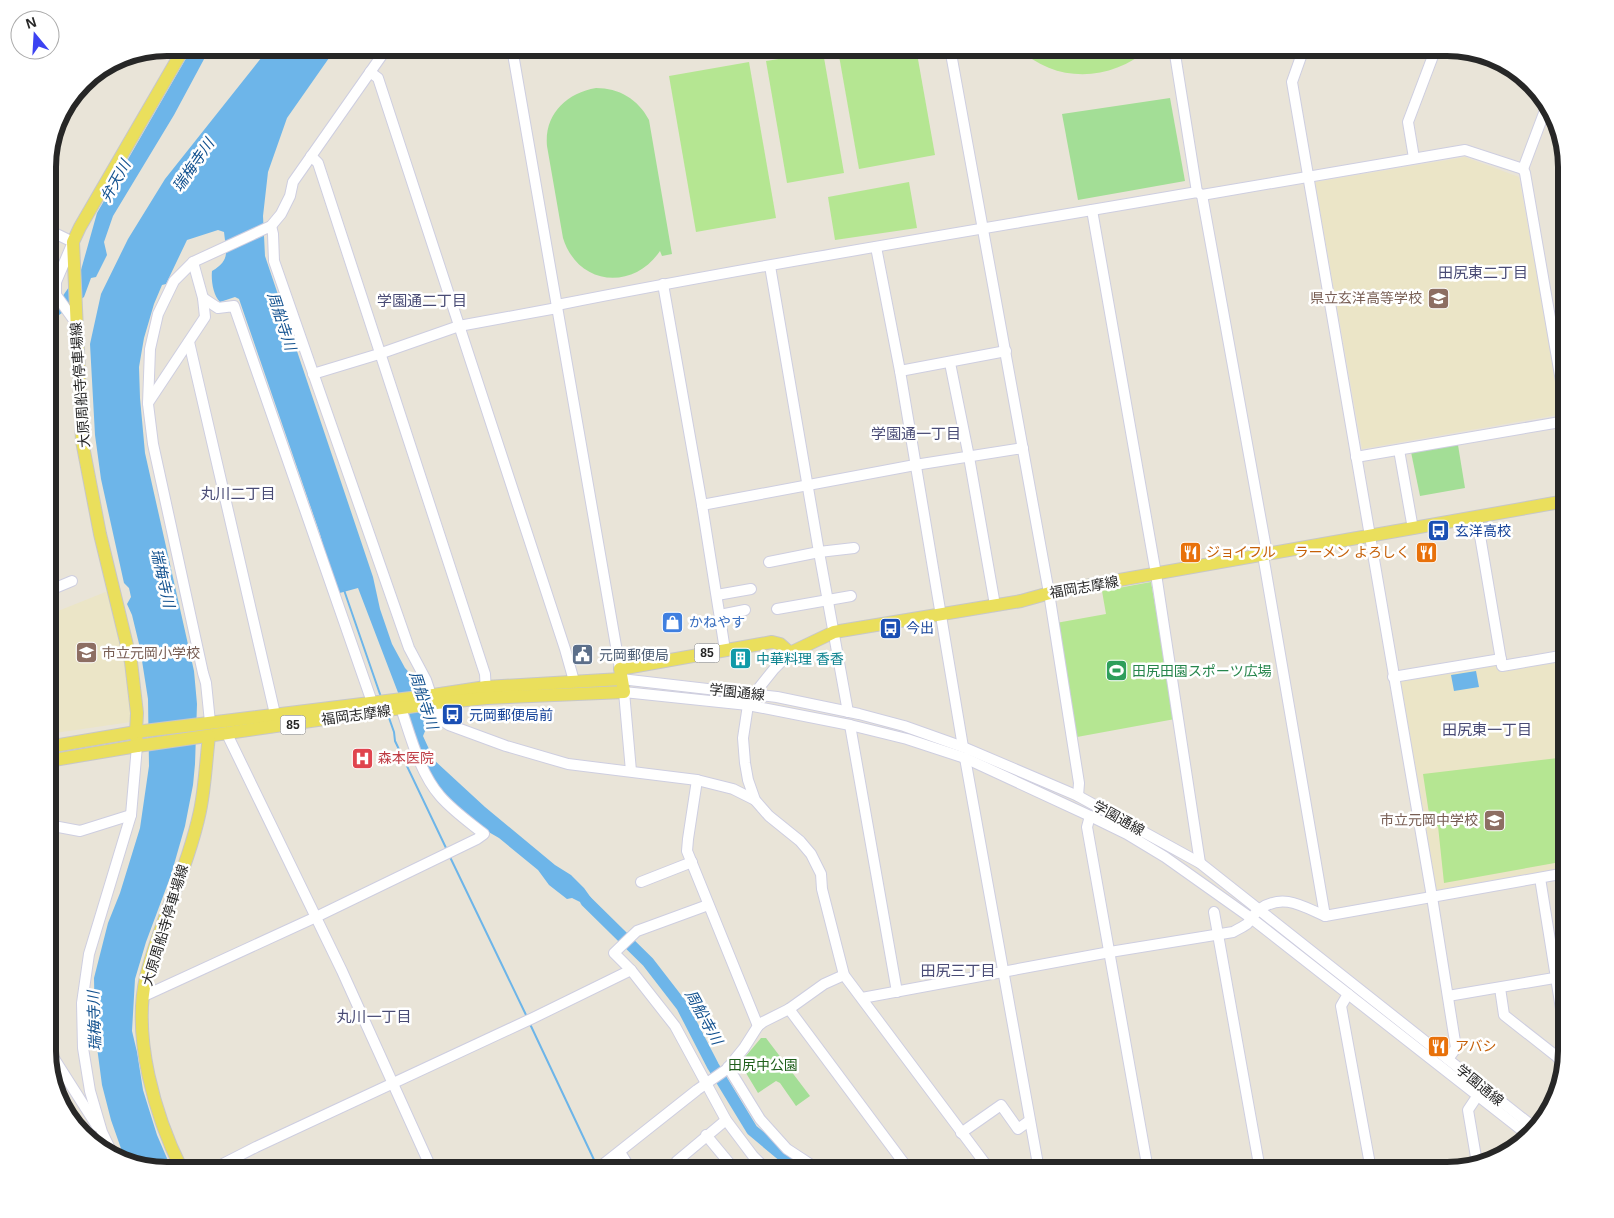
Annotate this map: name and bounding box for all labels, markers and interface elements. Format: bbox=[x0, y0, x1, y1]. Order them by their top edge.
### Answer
north arrow bbox=[10, 10, 60, 60]
text: N bbox=[24, 13, 38, 32]
water label: 瑞梅寺川 bbox=[169, 134, 218, 194]
water label: 弁天川 bbox=[97, 155, 134, 205]
district label: 田尻東二丁目 bbox=[1438, 264, 1528, 281]
school or university icon: 県立玄洋高等学校 bbox=[1426, 286, 1450, 310]
water label: 周船寺川 bbox=[265, 290, 300, 354]
place label: 県立玄洋高等学校 bbox=[1310, 290, 1422, 306]
district label: 学園通二丁目 bbox=[377, 292, 467, 309]
street label: 大原周船寺停車場線 bbox=[68, 322, 92, 448]
district label: 学園通一丁目 bbox=[871, 425, 961, 442]
district label: 丸川二丁目 bbox=[200, 485, 276, 502]
bus stop icon: 玄洋高校 bbox=[1427, 519, 1451, 543]
place label: 玄洋高校 bbox=[1455, 523, 1511, 539]
restaurant icon: ジョイフル bbox=[1178, 540, 1202, 564]
restaurant icon: ラーメン よろしく bbox=[1414, 540, 1438, 564]
place label: ジョイフル bbox=[1206, 544, 1276, 560]
place label: ラーメン よろしく bbox=[1295, 544, 1410, 560]
water label: 瑞梅寺川 bbox=[148, 547, 178, 611]
street label: 福岡志摩線 bbox=[1048, 573, 1120, 601]
shop icon: かねやす bbox=[661, 610, 685, 634]
place label: かねやす bbox=[689, 614, 745, 630]
bus stop icon: 今出 bbox=[878, 616, 902, 640]
place label: 今出 bbox=[906, 620, 934, 636]
school or university icon: 市立元岡小学校 bbox=[74, 641, 98, 665]
public building icon: 元岡郵便局 bbox=[571, 643, 595, 667]
road number: 85 bbox=[694, 644, 720, 662]
place label: 市立元岡小学校 bbox=[102, 645, 200, 661]
place label: 元岡郵便局 bbox=[599, 647, 669, 663]
building icon: 中華料理 香香 bbox=[728, 647, 752, 671]
place label: 中華料理 香香 bbox=[756, 651, 844, 667]
sports icon: 田尻田園スポーツ広場 bbox=[1104, 659, 1128, 683]
place label: 田尻田園スポーツ広場 bbox=[1132, 663, 1272, 679]
water label: 周船寺川 bbox=[407, 669, 442, 733]
street label: 学園通線 bbox=[708, 681, 766, 703]
street label: 福岡志摩線 bbox=[320, 702, 392, 728]
bus stop icon: 元岡郵便局前 bbox=[441, 703, 465, 727]
place label: 元岡郵便局前 bbox=[469, 707, 553, 723]
road number: 85 bbox=[280, 716, 306, 734]
district label: 田尻東一丁目 bbox=[1442, 721, 1532, 738]
hospital icon: 森本医院 bbox=[350, 746, 374, 770]
place label: 森本医院 bbox=[378, 750, 434, 766]
street label: 学園通線 bbox=[1091, 797, 1147, 839]
school or university icon: 市立元岡中学校 bbox=[1482, 808, 1506, 832]
place label: 市立元岡中学校 bbox=[1380, 812, 1478, 828]
street label: 大原周船寺停車場線 bbox=[139, 862, 191, 988]
district label: 田尻三丁目 bbox=[920, 962, 996, 979]
water label: 周船寺川 bbox=[682, 987, 727, 1049]
water label: 瑞梅寺川 bbox=[84, 989, 104, 1051]
district label: 丸川一丁目 bbox=[336, 1008, 412, 1025]
restaurant icon: アバシ bbox=[1427, 1034, 1451, 1058]
place label: アバシ bbox=[1455, 1038, 1496, 1054]
park label: 田尻中公園 bbox=[728, 1057, 798, 1073]
street label: 学園通線 bbox=[1453, 1061, 1507, 1109]

